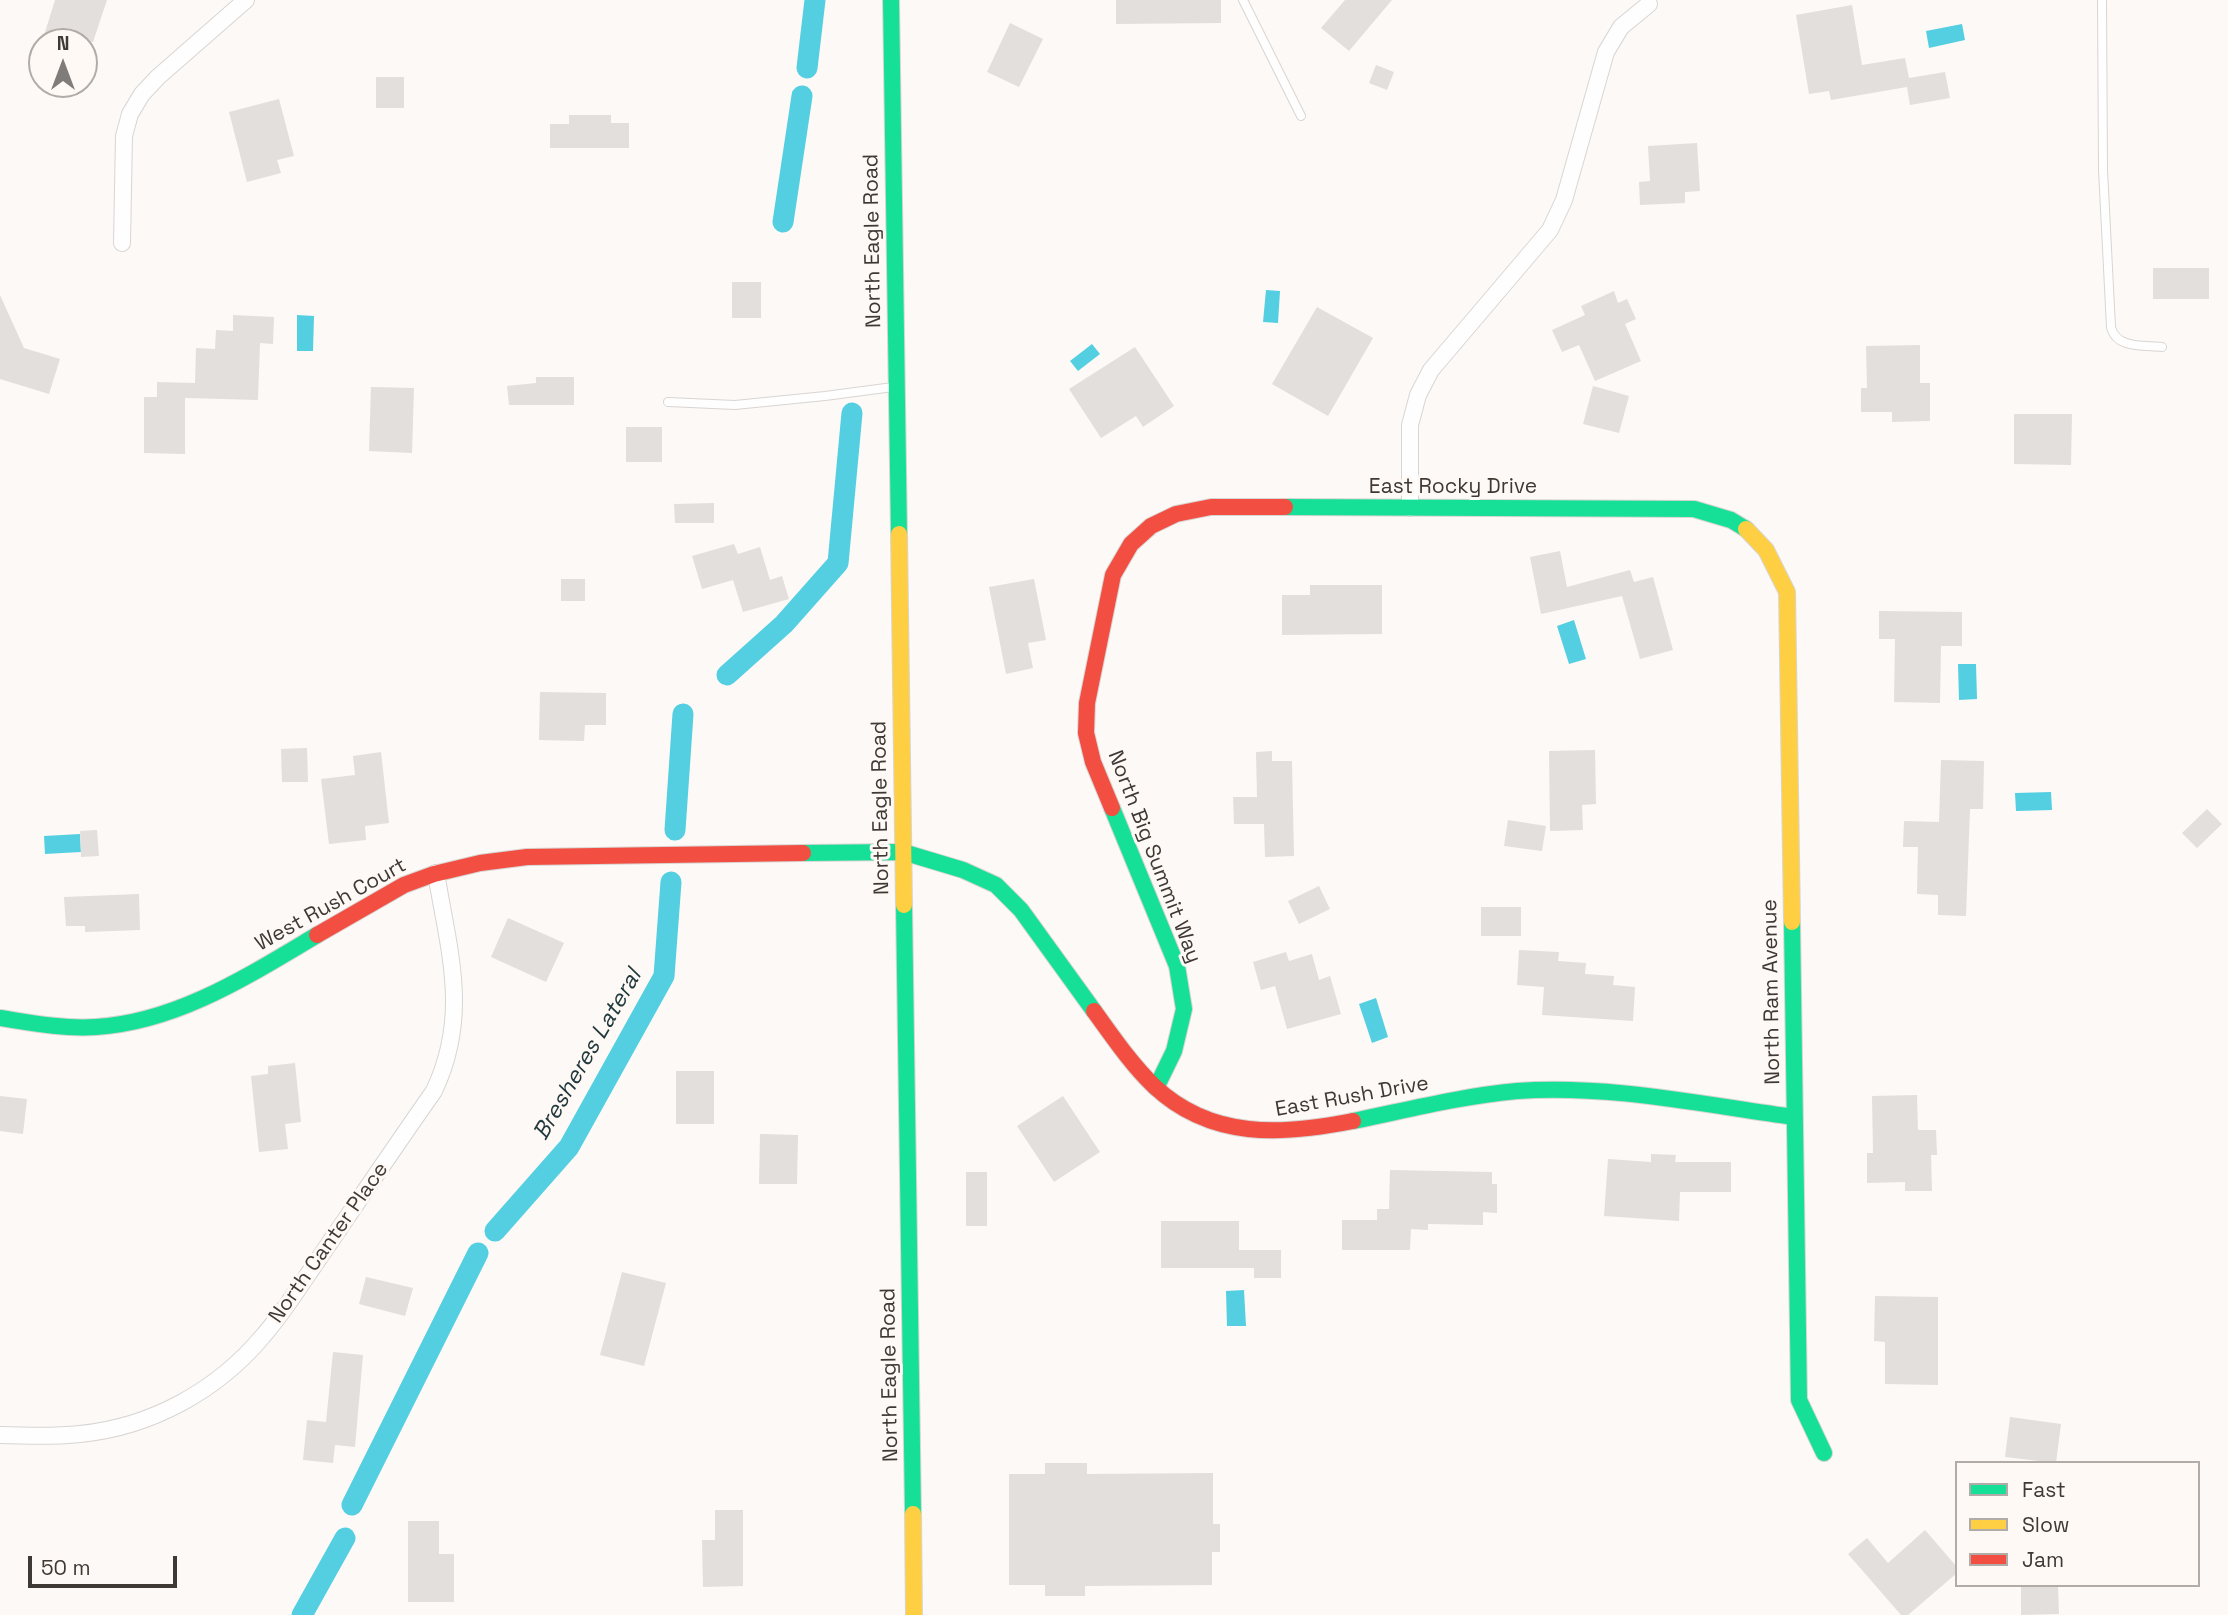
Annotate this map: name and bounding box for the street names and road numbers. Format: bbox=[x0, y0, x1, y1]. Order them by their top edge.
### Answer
street label: North Eagle Road bbox=[859, 154, 887, 328]
street label: East Rocky Drive bbox=[1369, 474, 1537, 500]
street label: North Eagle Road bbox=[867, 721, 895, 895]
street label: North Big Summit Way bbox=[1102, 747, 1206, 967]
street label: West Rush Court bbox=[251, 853, 411, 957]
street label: North Ram Avenue bbox=[1758, 899, 1786, 1085]
street label: East Rush Drive bbox=[1273, 1071, 1431, 1123]
street label: North Canter Place bbox=[264, 1158, 394, 1328]
street label: North Eagle Road bbox=[876, 1288, 904, 1462]

